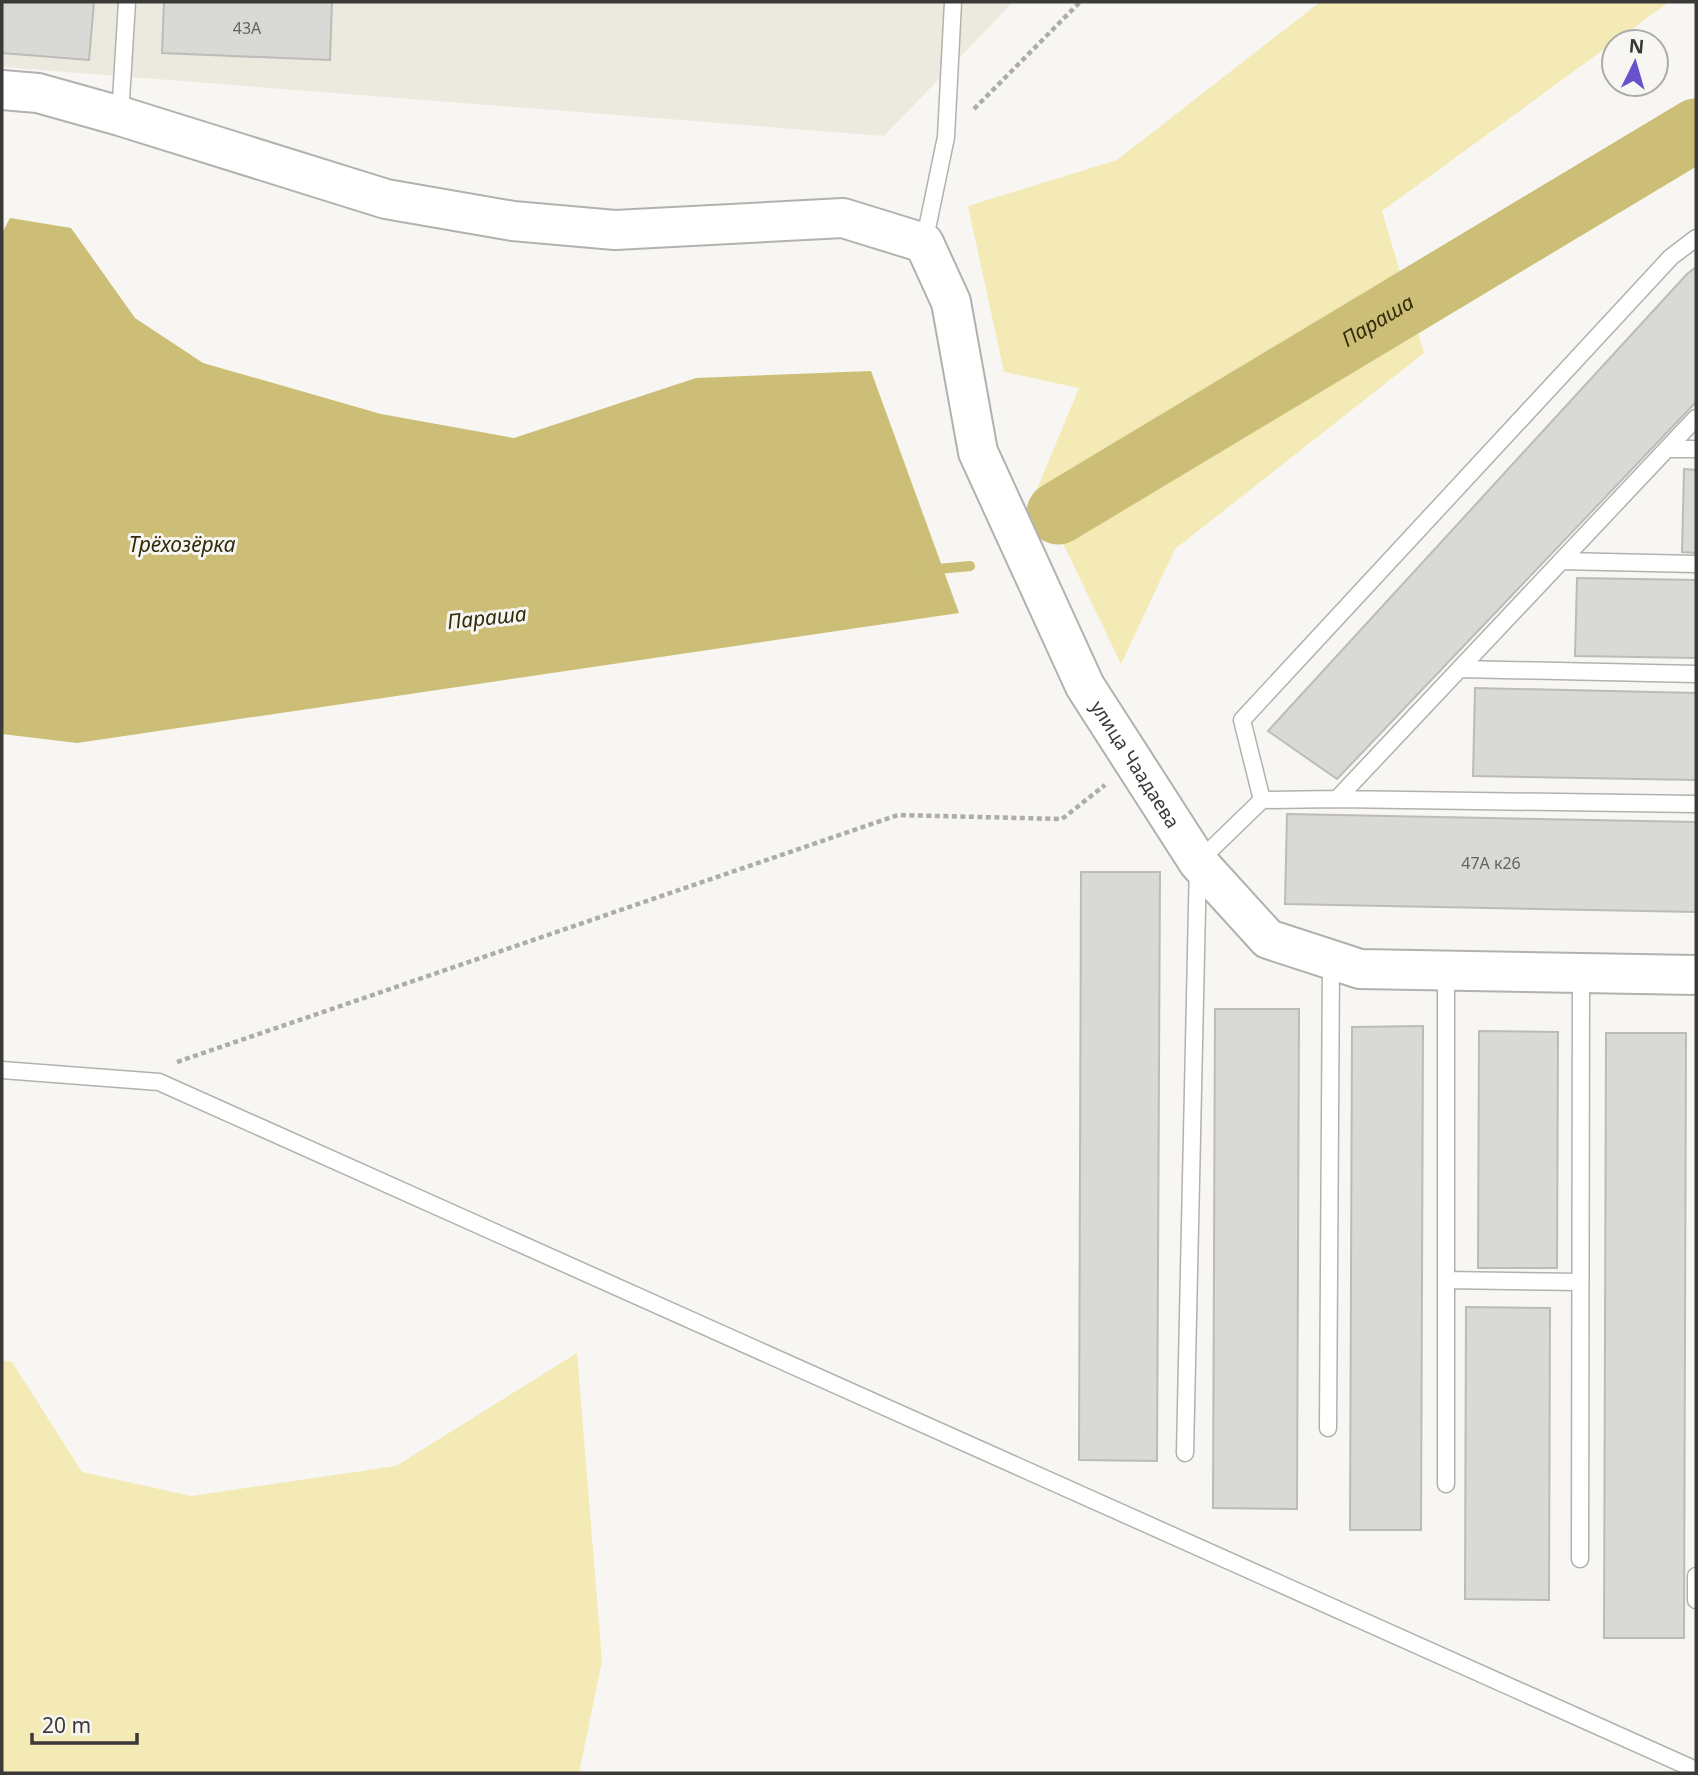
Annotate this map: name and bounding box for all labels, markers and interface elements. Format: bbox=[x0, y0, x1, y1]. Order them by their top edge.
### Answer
house number: 43А bbox=[233, 17, 262, 39]
north arrow bbox=[1600, 28, 1670, 98]
text: N bbox=[1628, 32, 1645, 60]
water label: Параша bbox=[1336, 288, 1419, 353]
water label: Трёхозёрка bbox=[128, 530, 236, 558]
water label: Параша bbox=[446, 599, 528, 635]
street label: улица Чаадаева bbox=[1085, 696, 1186, 833]
house number: 47А к26 bbox=[1461, 852, 1521, 874]
scale bar bbox=[32, 1702, 136, 1746]
text: 20 m bbox=[42, 1711, 91, 1739]

